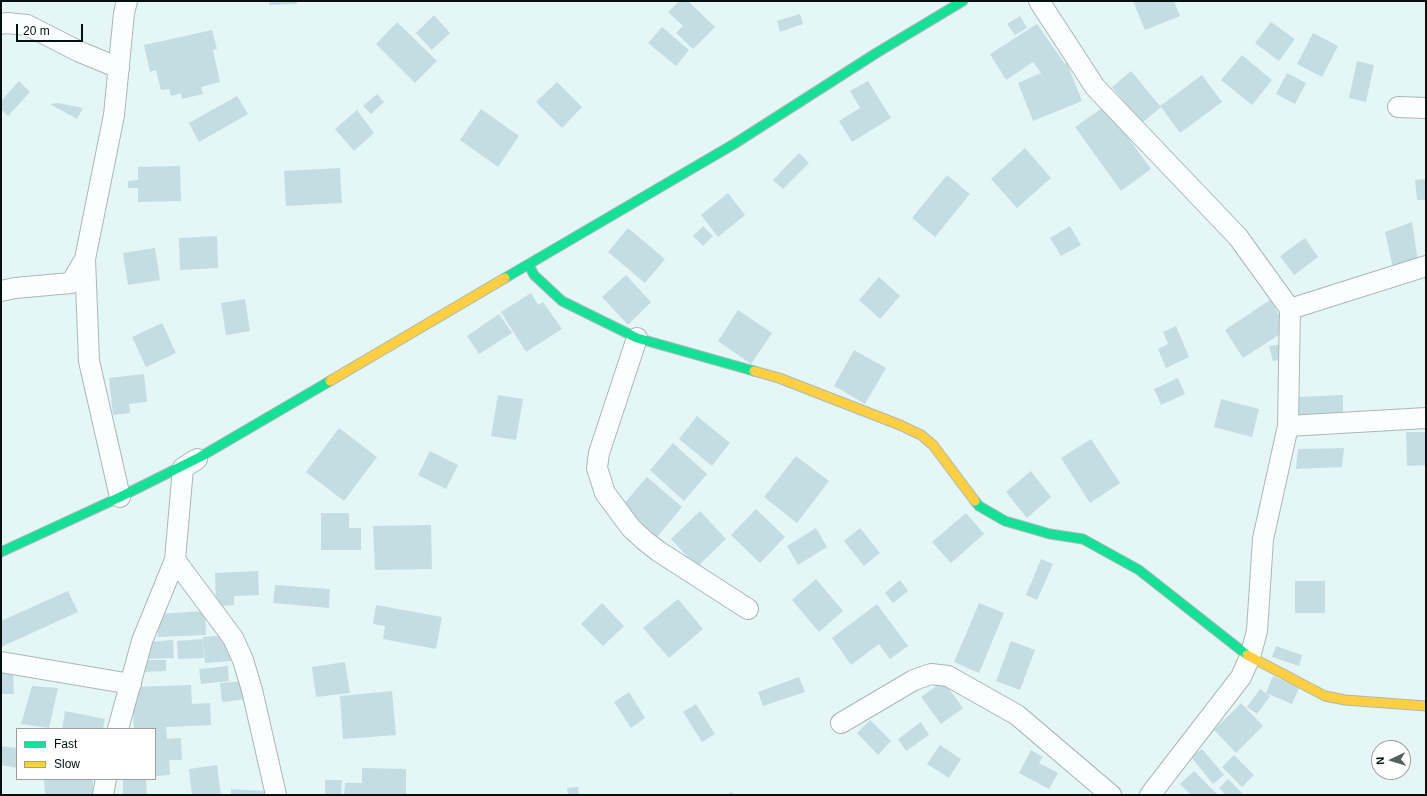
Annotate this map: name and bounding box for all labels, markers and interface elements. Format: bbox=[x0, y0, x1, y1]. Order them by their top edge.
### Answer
scale bar bbox=[18, 16, 85, 42]
text: 20 m bbox=[23, 24, 50, 38]
legend bbox=[16, 728, 156, 780]
text: Fast bbox=[54, 737, 77, 751]
north arrow bbox=[1371, 740, 1411, 780]
text: N bbox=[1374, 756, 1386, 765]
text: Slow bbox=[54, 757, 80, 771]

